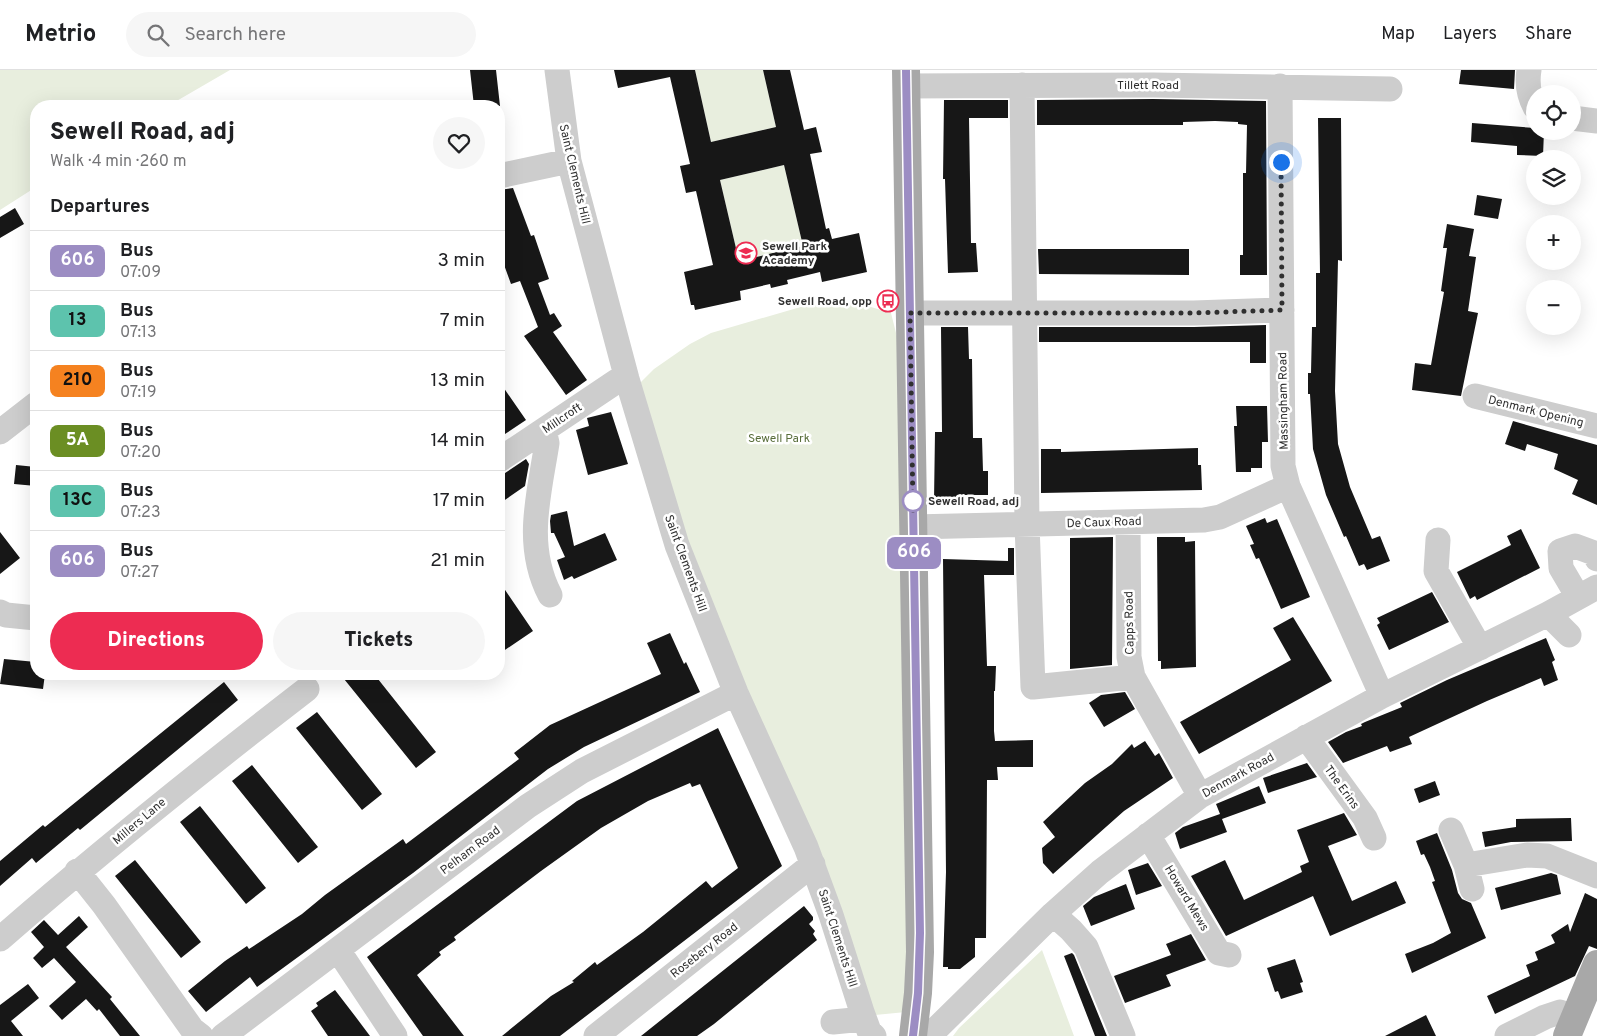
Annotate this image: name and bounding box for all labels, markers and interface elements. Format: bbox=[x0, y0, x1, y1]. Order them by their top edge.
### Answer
search box bbox=[126, 12, 476, 57]
text: Metrio bbox=[25, 20, 96, 50]
icon: search bbox=[144, 21, 172, 49]
text: Search here bbox=[184, 23, 286, 47]
text: Map bbox=[1381, 23, 1415, 46]
text: Layers bbox=[1443, 23, 1497, 46]
text: Share bbox=[1525, 23, 1572, 46]
street label: Tillett Road bbox=[1117, 78, 1179, 94]
map controls bbox=[1526, 85, 1581, 335]
button: locate bbox=[1526, 85, 1581, 140]
button: heart bbox=[433, 117, 485, 169]
text: Sewell Road, adj bbox=[50, 118, 235, 148]
street label: Saint Clements Hill bbox=[555, 123, 593, 226]
your location bbox=[1269, 150, 1294, 175]
button: layers bbox=[1526, 150, 1581, 205]
text: Walk · 4 min · 260 m bbox=[50, 152, 186, 172]
text: Departures bbox=[50, 195, 150, 219]
button: + bbox=[1526, 215, 1581, 270]
text: Bus bbox=[120, 239, 154, 263]
place label: Sewell Park Academy bbox=[762, 239, 827, 269]
school or university icon: Sewell Park Academy bbox=[734, 241, 758, 265]
text: 606 bbox=[61, 249, 94, 272]
text: 3 min bbox=[437, 249, 485, 273]
text: 07:09 bbox=[120, 263, 161, 283]
button: − bbox=[1526, 280, 1581, 335]
bus stop icon: Sewell Road, opp bbox=[876, 289, 900, 313]
place label: Sewell Road, opp bbox=[778, 294, 872, 310]
text: Bus bbox=[120, 299, 154, 323]
text: 13 bbox=[69, 309, 87, 332]
text: 7 min bbox=[440, 309, 485, 333]
text: 07:13 bbox=[120, 323, 157, 343]
street label: Massingham Road bbox=[1275, 352, 1293, 450]
text: Bus bbox=[120, 359, 154, 383]
text: 210 bbox=[62, 369, 93, 392]
text: 13 min bbox=[430, 369, 485, 393]
text: 07:19 bbox=[120, 383, 157, 403]
street label: Denmark Opening bbox=[1486, 392, 1585, 432]
street label: Millcroft bbox=[540, 400, 586, 438]
text: Bus bbox=[120, 419, 154, 443]
text: 5A bbox=[66, 429, 89, 452]
text: 14 min bbox=[430, 429, 485, 453]
park label: Sewell Park bbox=[748, 431, 810, 447]
text: 07:20 bbox=[120, 443, 161, 463]
text: Bus bbox=[120, 479, 154, 503]
text: 13C bbox=[63, 489, 92, 512]
text: 17 min bbox=[433, 489, 485, 513]
marker: Sewell Road, adj bbox=[902, 490, 924, 512]
place label: Sewell Road, adj bbox=[928, 494, 1019, 510]
text: 07:23 bbox=[120, 503, 161, 523]
street label: Saint Clements Hill bbox=[660, 513, 710, 614]
street label: De Caux Road bbox=[1066, 514, 1142, 532]
line badge: 606 bbox=[885, 537, 943, 569]
text: Bus bbox=[120, 539, 154, 563]
text: 606 bbox=[897, 541, 931, 564]
text: 606 bbox=[61, 549, 94, 572]
text: 21 min bbox=[430, 549, 485, 573]
text: 07:27 bbox=[120, 563, 159, 583]
street label: Capps Road bbox=[1121, 591, 1139, 655]
button: Directions bbox=[50, 612, 263, 670]
button: Tickets bbox=[273, 612, 485, 670]
street label: Denmark Road bbox=[1200, 750, 1277, 802]
street label: The Erins bbox=[1320, 763, 1362, 813]
street label: Millers Lane bbox=[110, 795, 170, 849]
street label: Pelham Road bbox=[437, 823, 504, 879]
street label: Howard Mews bbox=[1160, 863, 1212, 934]
street label: Saint Clements Hill bbox=[814, 887, 860, 989]
street label: Rosebery Road bbox=[668, 919, 742, 982]

